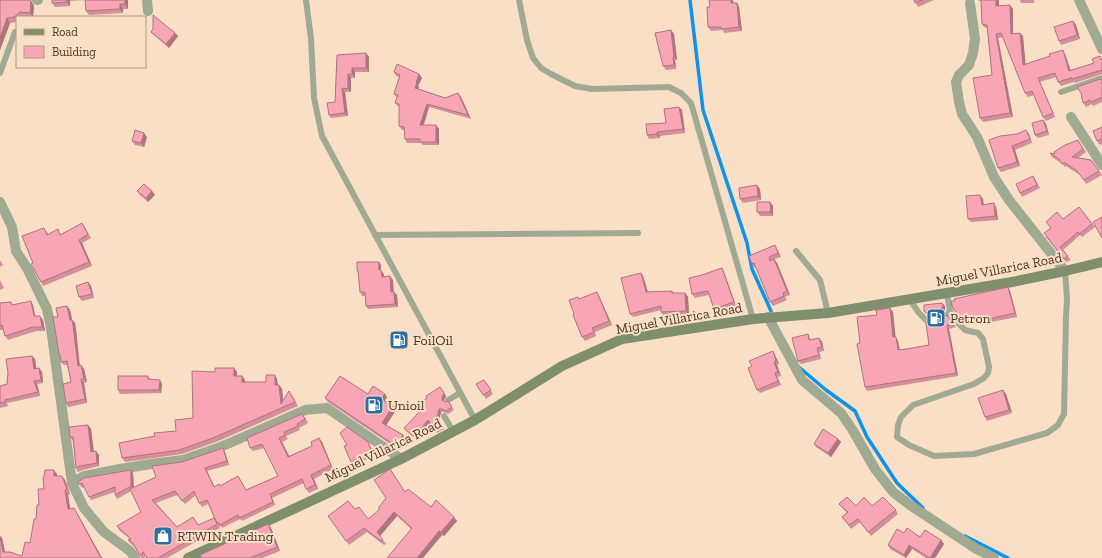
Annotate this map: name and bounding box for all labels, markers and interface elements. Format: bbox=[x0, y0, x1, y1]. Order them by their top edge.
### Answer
legend bbox=[16, 16, 146, 68]
text: Road bbox=[52, 25, 78, 39]
text: Building bbox=[52, 45, 96, 59]
street label: Miguel Villarica Road bbox=[935, 249, 1064, 290]
street label: Miguel Villarica Road bbox=[615, 299, 744, 338]
fuel station icon: Petron bbox=[925, 307, 947, 329]
place label: Petron bbox=[950, 310, 991, 327]
fuel station icon: FoilOil bbox=[388, 329, 410, 351]
place label: FoilOil bbox=[413, 332, 453, 349]
fuel station icon: Unioil bbox=[363, 394, 385, 416]
place label: Unioil bbox=[388, 397, 425, 414]
street label: Miguel Villarica Road bbox=[322, 415, 445, 486]
shop icon: RTWIN Trading bbox=[152, 525, 174, 547]
place label: RTWIN Trading bbox=[177, 528, 274, 545]

